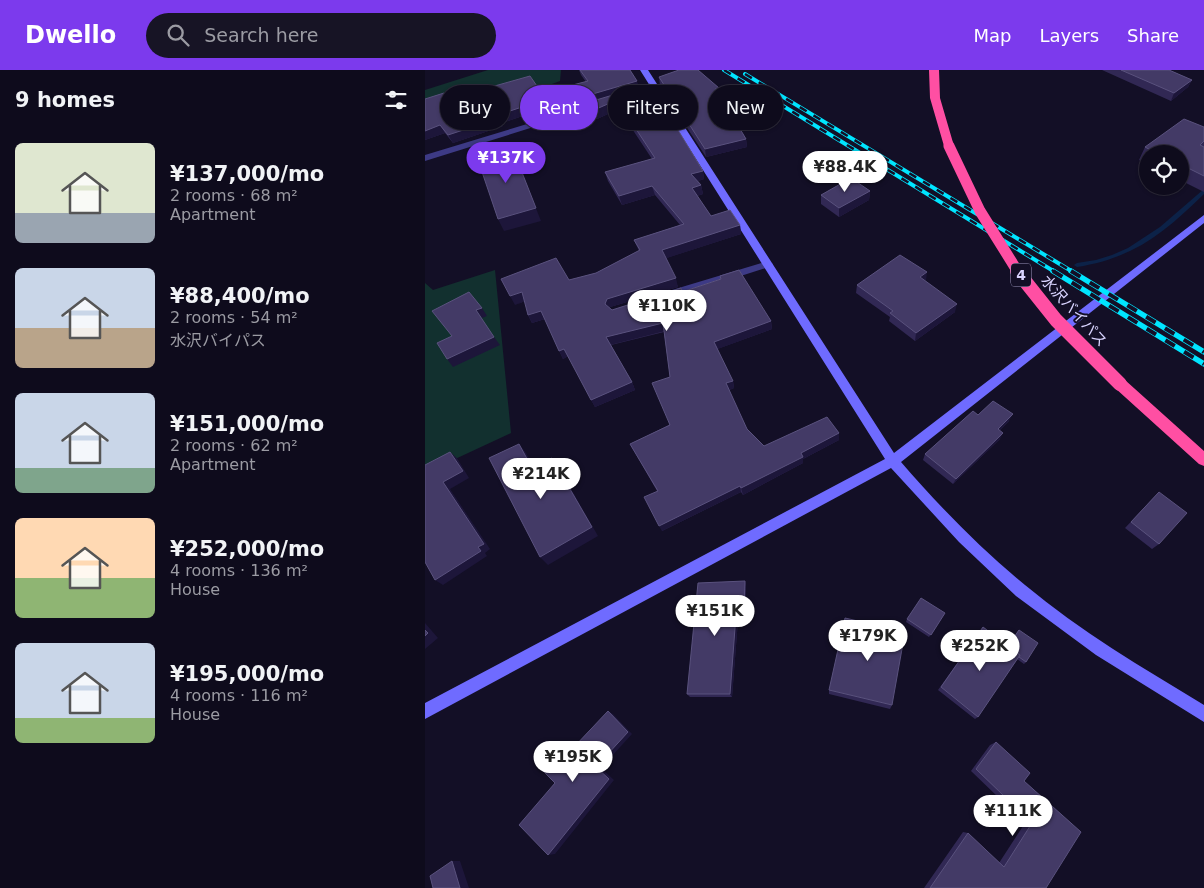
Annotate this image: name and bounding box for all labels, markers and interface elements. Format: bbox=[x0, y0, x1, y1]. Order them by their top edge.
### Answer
search box bbox=[146, 13, 496, 58]
text: Dwello bbox=[25, 21, 116, 49]
icon: search bbox=[164, 21, 192, 49]
text: Search here bbox=[204, 24, 318, 46]
text: Map bbox=[973, 25, 1011, 46]
text: Layers bbox=[1039, 25, 1099, 46]
text: Share bbox=[1127, 25, 1179, 46]
chip: Buy bbox=[440, 85, 510, 130]
chip: Rent bbox=[520, 85, 598, 130]
chip: Filters bbox=[608, 85, 698, 130]
chip: New bbox=[708, 85, 783, 130]
icon: filters bbox=[382, 86, 410, 114]
text: 9 homes bbox=[15, 88, 115, 112]
pin: ¥137K bbox=[471, 142, 541, 184]
map controls bbox=[1139, 145, 1189, 195]
button: locate bbox=[1139, 145, 1189, 195]
text: ¥137K bbox=[478, 148, 534, 167]
pin: ¥88.4K bbox=[804, 150, 886, 193]
text: ¥88.4K bbox=[813, 157, 877, 176]
text: ¥137,000/mo bbox=[170, 162, 324, 186]
icon: home bbox=[55, 163, 115, 223]
text: 2 rooms · 68 m² bbox=[170, 186, 298, 205]
text: Apartment bbox=[170, 205, 256, 224]
road number: 4 bbox=[1011, 264, 1031, 286]
street label: 水沢バイパス bbox=[1037, 272, 1111, 350]
text: ¥88,400/mo bbox=[170, 284, 310, 308]
icon: home bbox=[55, 288, 115, 348]
pin: ¥110K bbox=[632, 290, 702, 332]
text: ¥110K bbox=[639, 296, 695, 315]
text: 2 rooms · 54 m² bbox=[170, 308, 298, 327]
text: 水沢バイパス bbox=[170, 331, 266, 350]
text: ¥151,000/mo bbox=[170, 412, 324, 436]
icon: home bbox=[55, 413, 115, 473]
text: 2 rooms · 62 m² bbox=[170, 436, 298, 455]
text: Apartment bbox=[170, 455, 256, 474]
pin: ¥214K bbox=[506, 458, 576, 500]
text: ¥214K bbox=[513, 464, 569, 483]
text: ¥252,000/mo bbox=[170, 537, 324, 561]
icon: home bbox=[55, 538, 115, 598]
text: 4 rooms · 136 m² bbox=[170, 561, 308, 580]
text: House bbox=[170, 580, 220, 599]
pin: ¥151K bbox=[680, 594, 750, 637]
text: ¥151K bbox=[687, 601, 743, 620]
pin: ¥179K bbox=[833, 620, 903, 662]
text: ¥179K bbox=[840, 626, 896, 645]
pin: ¥252K bbox=[945, 630, 1015, 672]
text: ¥252K bbox=[952, 636, 1008, 655]
text: ¥195,000/mo bbox=[170, 662, 324, 686]
icon: home bbox=[55, 663, 115, 723]
text: 4 rooms · 116 m² bbox=[170, 686, 308, 705]
text: House bbox=[170, 705, 220, 724]
pin: ¥195K bbox=[538, 740, 608, 783]
text: ¥195K bbox=[545, 747, 601, 766]
pin: ¥111K bbox=[978, 794, 1048, 837]
text: ¥111K bbox=[985, 801, 1041, 820]

